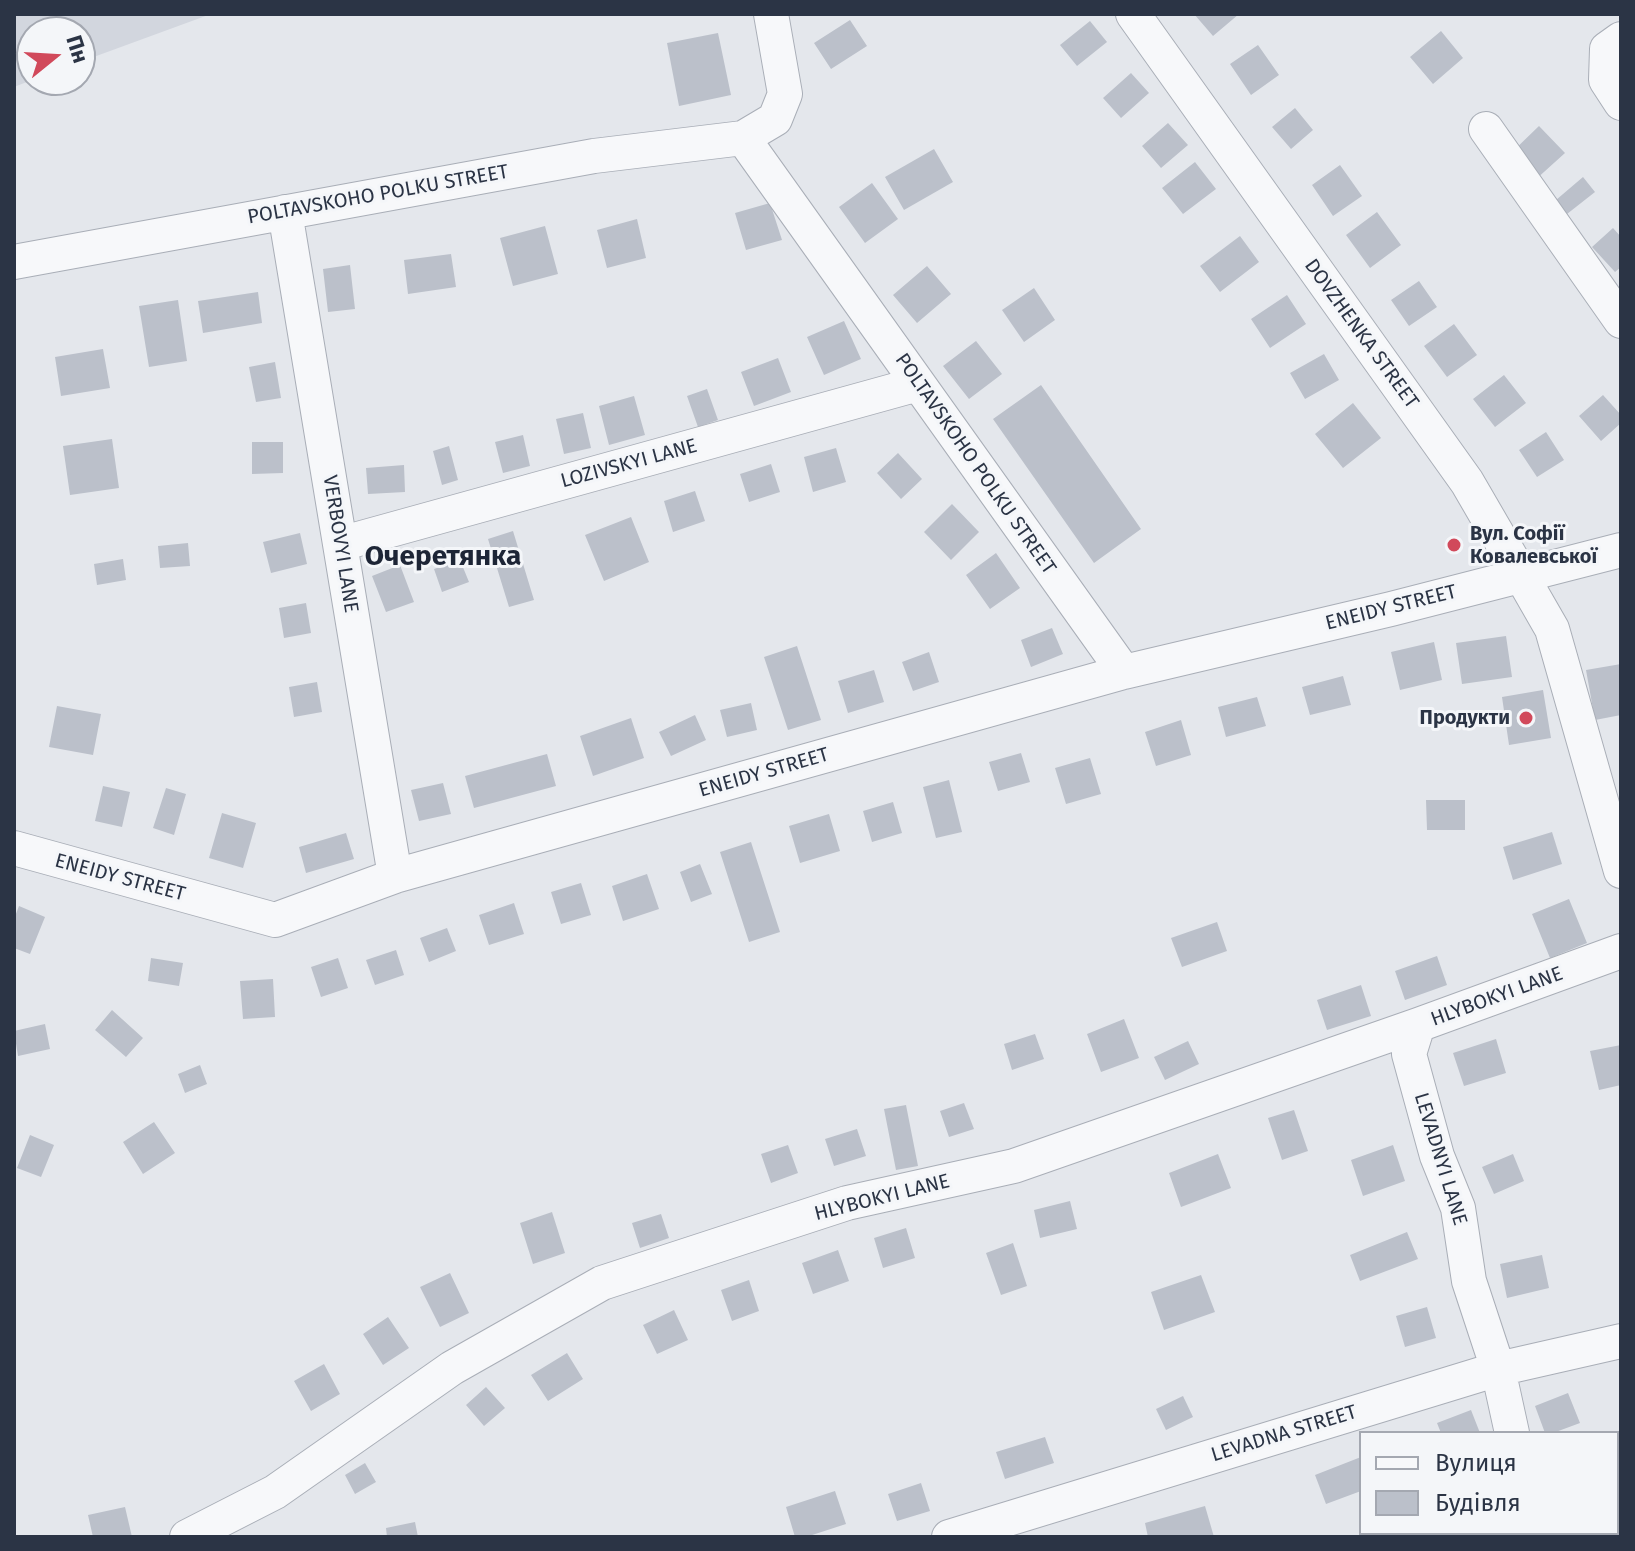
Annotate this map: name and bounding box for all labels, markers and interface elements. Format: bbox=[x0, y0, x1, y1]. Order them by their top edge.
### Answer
north arrow bbox=[16, 16, 96, 96]
text: Пн bbox=[60, 32, 94, 66]
street label: POLTAVSKOHO POLKU STREET bbox=[246, 160, 510, 230]
street label: DOVZHENKA STREET bbox=[1299, 255, 1423, 413]
street label: POLTAVSKOHO POLKU STREET bbox=[889, 349, 1061, 579]
street label: LOZIVSKYI LANE bbox=[558, 434, 700, 494]
street label: VERBOVYI LANE bbox=[317, 474, 363, 614]
place label: Вул. Софії Ковалевської bbox=[1470, 522, 1597, 569]
marker: Вул. Софії Ковалевської bbox=[1445, 536, 1463, 554]
district label: Очеретянка bbox=[365, 540, 521, 574]
street label: ENEIDY STREET bbox=[1323, 580, 1459, 636]
place label: Продукти bbox=[1420, 706, 1510, 730]
marker: Продукти bbox=[1517, 709, 1535, 727]
street label: ENEIDY STREET bbox=[696, 743, 832, 803]
street label: ENEIDY STREET bbox=[52, 849, 188, 907]
street label: HLYBOKYI LANE bbox=[1428, 962, 1566, 1032]
street label: LEVADNYI LANE bbox=[1408, 1090, 1472, 1228]
street label: HLYBOKYI LANE bbox=[812, 1170, 952, 1226]
street label: LEVADNA STREET bbox=[1208, 1400, 1360, 1468]
legend bbox=[1359, 1431, 1619, 1535]
text: Вулиця bbox=[1435, 1449, 1517, 1477]
text: Будівля bbox=[1435, 1489, 1521, 1517]

